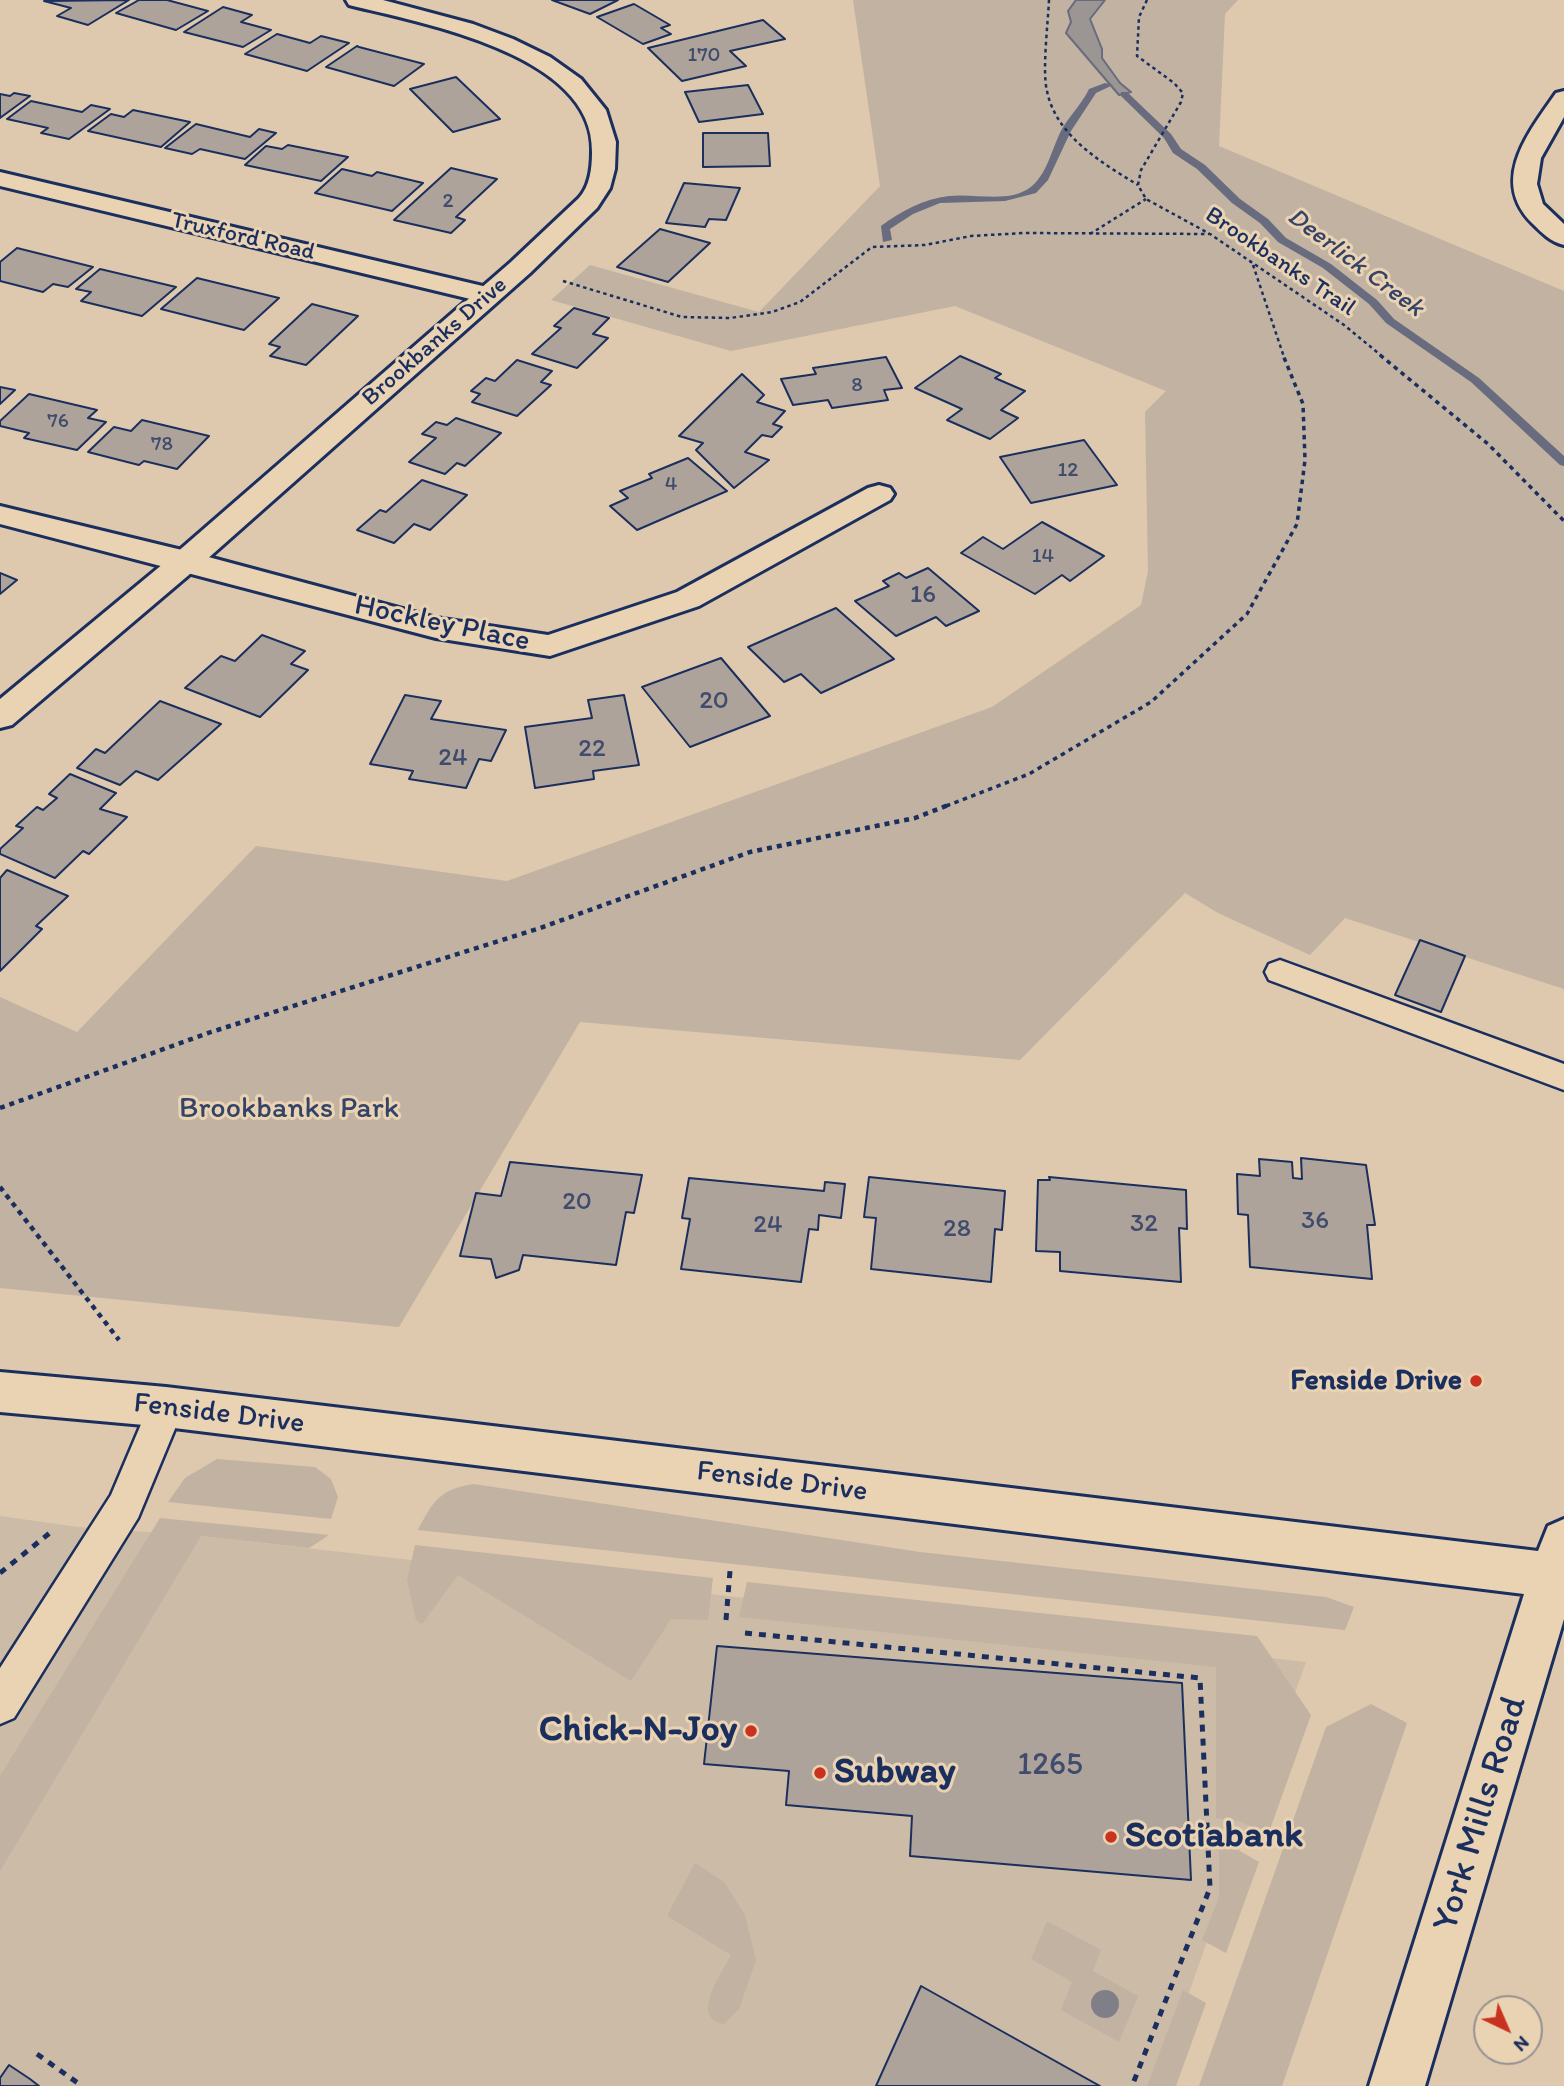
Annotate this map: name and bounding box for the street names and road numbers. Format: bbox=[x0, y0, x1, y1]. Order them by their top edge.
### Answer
street label: Brookbanks Trail bbox=[1199, 201, 1361, 323]
street label: Truxford Road bbox=[168, 206, 318, 268]
street label: Brookbanks Drive bbox=[357, 271, 513, 413]
street label: Hockley Place bbox=[351, 588, 533, 660]
street label: Fenside Drive bbox=[132, 1386, 306, 1442]
street label: Fenside Drive bbox=[695, 1454, 869, 1510]
street label: York Mills Road bbox=[1424, 1691, 1538, 1937]

